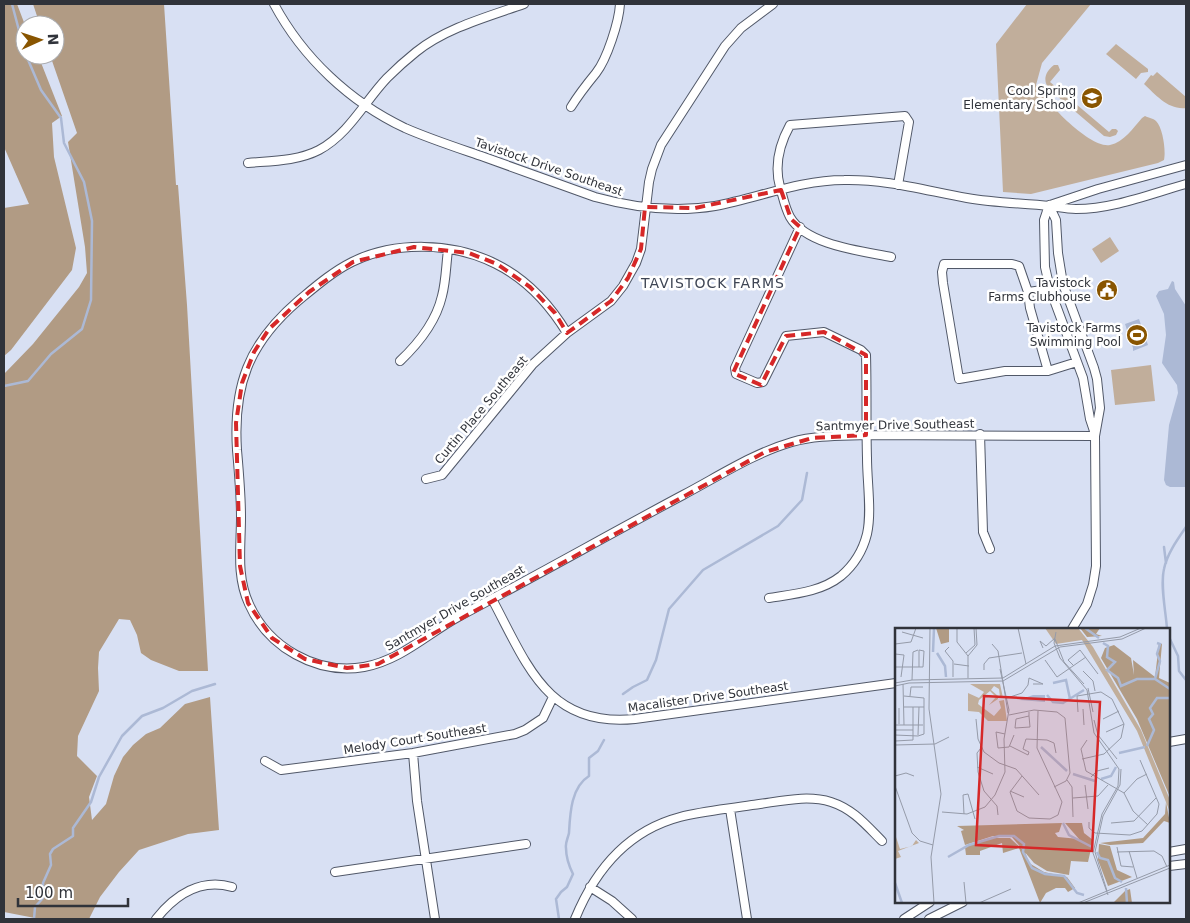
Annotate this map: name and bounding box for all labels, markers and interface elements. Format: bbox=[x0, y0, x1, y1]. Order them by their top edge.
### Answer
north arrow bbox=[15, 15, 65, 65]
text: N bbox=[45, 33, 61, 46]
place label: Cool Spring Elementary School bbox=[963, 84, 1076, 112]
school or university icon: Cool Spring Elementary School bbox=[1080, 86, 1104, 110]
street label: Tavistock Drive Southeast bbox=[472, 135, 625, 199]
district label: TAVISTOCK FARMS bbox=[640, 275, 785, 291]
place label: Tavistock Farms Clubhouse bbox=[988, 276, 1091, 304]
public building icon: Tavistock Farms Clubhouse bbox=[1095, 278, 1119, 302]
place label: Tavistock Farms Swimming Pool bbox=[1025, 321, 1121, 349]
sports icon: Tavistock Farms Swimming Pool bbox=[1125, 323, 1149, 347]
street label: Curtin Place Southeast bbox=[432, 353, 530, 467]
street label: Santmyer Drive Southeast bbox=[816, 417, 975, 433]
street label: Santmyer Drive Southeast bbox=[383, 562, 527, 654]
inset map bbox=[895, 628, 1170, 903]
street label: Macalister Drive Southeast bbox=[627, 679, 789, 715]
street label: Melody Court Southeast bbox=[343, 721, 488, 757]
scale bar bbox=[18, 876, 128, 908]
text: 100 m bbox=[25, 884, 73, 902]

